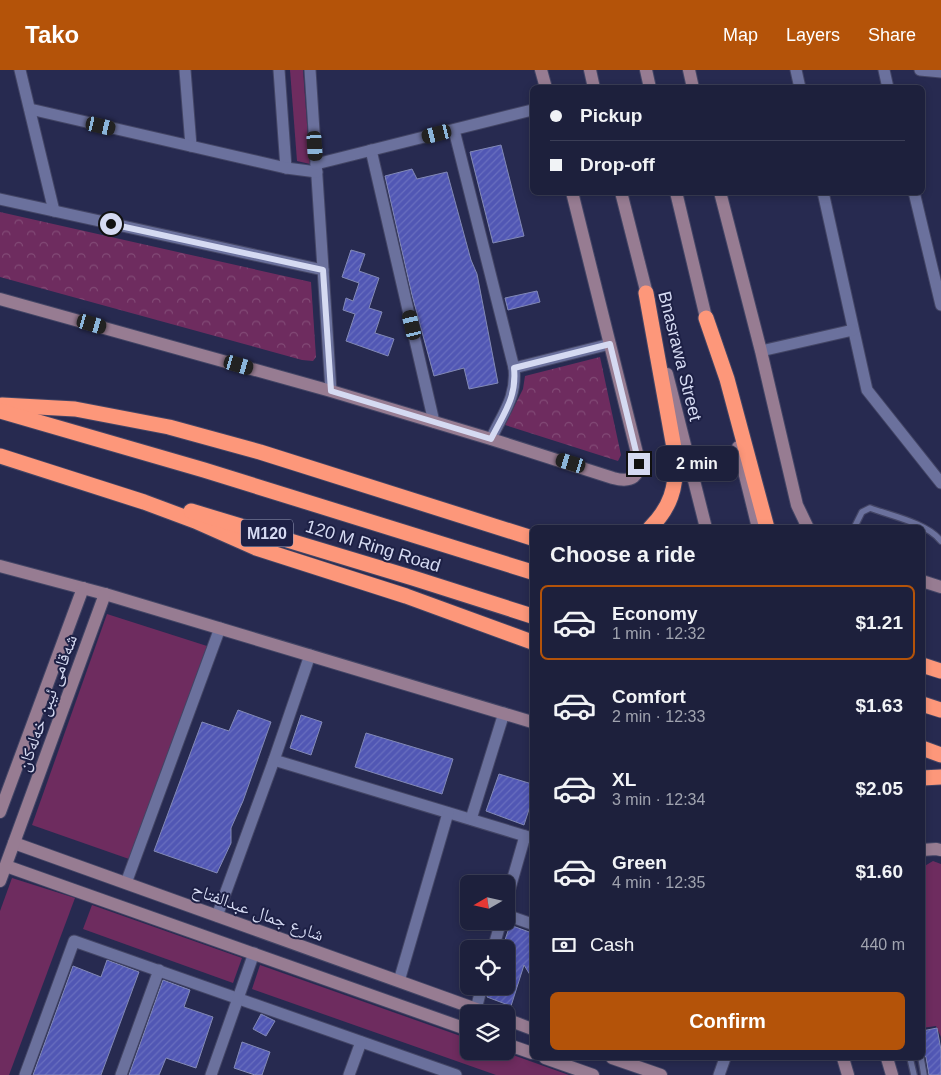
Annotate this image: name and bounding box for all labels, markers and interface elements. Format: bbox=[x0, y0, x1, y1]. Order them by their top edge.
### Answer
text: Tako bbox=[25, 21, 79, 48]
text: Map bbox=[723, 25, 758, 45]
text: Layers bbox=[786, 25, 840, 45]
text: Share bbox=[868, 25, 916, 45]
text: Pickup bbox=[580, 105, 642, 126]
car bbox=[84, 115, 117, 137]
car bbox=[420, 123, 453, 145]
car bbox=[306, 131, 323, 161]
text: Drop-off bbox=[580, 154, 655, 175]
route start bbox=[100, 213, 122, 235]
street label: Bnasrawa Street bbox=[654, 289, 706, 423]
car bbox=[401, 309, 422, 341]
car bbox=[75, 313, 108, 335]
car bbox=[222, 354, 255, 376]
callout: 2 min bbox=[656, 446, 739, 482]
car bbox=[554, 451, 587, 475]
route end bbox=[628, 453, 650, 475]
text: 2 min bbox=[676, 455, 718, 472]
street label: 120 M Ring Road bbox=[303, 516, 443, 576]
road number: M120 bbox=[241, 519, 293, 546]
text: Choose a ride bbox=[550, 542, 695, 567]
icon: car bbox=[552, 600, 597, 645]
text: Economy bbox=[612, 603, 698, 624]
text: $1.21 bbox=[855, 612, 903, 633]
text: 1 min · 12:32 bbox=[612, 625, 705, 642]
street label: شەقامی ئیبن خەلەکان bbox=[13, 632, 82, 774]
icon: car bbox=[552, 683, 597, 728]
text: Comfort bbox=[612, 686, 686, 707]
text: $1.63 bbox=[855, 695, 903, 716]
text: 2 min · 12:33 bbox=[612, 708, 705, 725]
icon: car bbox=[552, 766, 597, 811]
text: XL bbox=[612, 769, 636, 790]
text: $2.05 bbox=[855, 778, 903, 799]
text: 3 min · 12:34 bbox=[612, 791, 705, 808]
icon: car bbox=[552, 849, 597, 894]
text: Green bbox=[612, 852, 667, 873]
text: $1.60 bbox=[855, 861, 903, 882]
text: 4 min · 12:35 bbox=[612, 874, 705, 891]
north arrow bbox=[460, 875, 515, 930]
map controls bbox=[460, 875, 515, 1060]
street label: شارع جمال عبدالفتاح bbox=[189, 879, 327, 947]
icon: cash bbox=[550, 931, 578, 959]
text: Cash bbox=[590, 934, 634, 955]
text: 440 m bbox=[861, 936, 905, 953]
button: locate bbox=[460, 940, 515, 995]
button: Confirm bbox=[550, 992, 905, 1050]
button: layers bbox=[460, 1005, 515, 1060]

